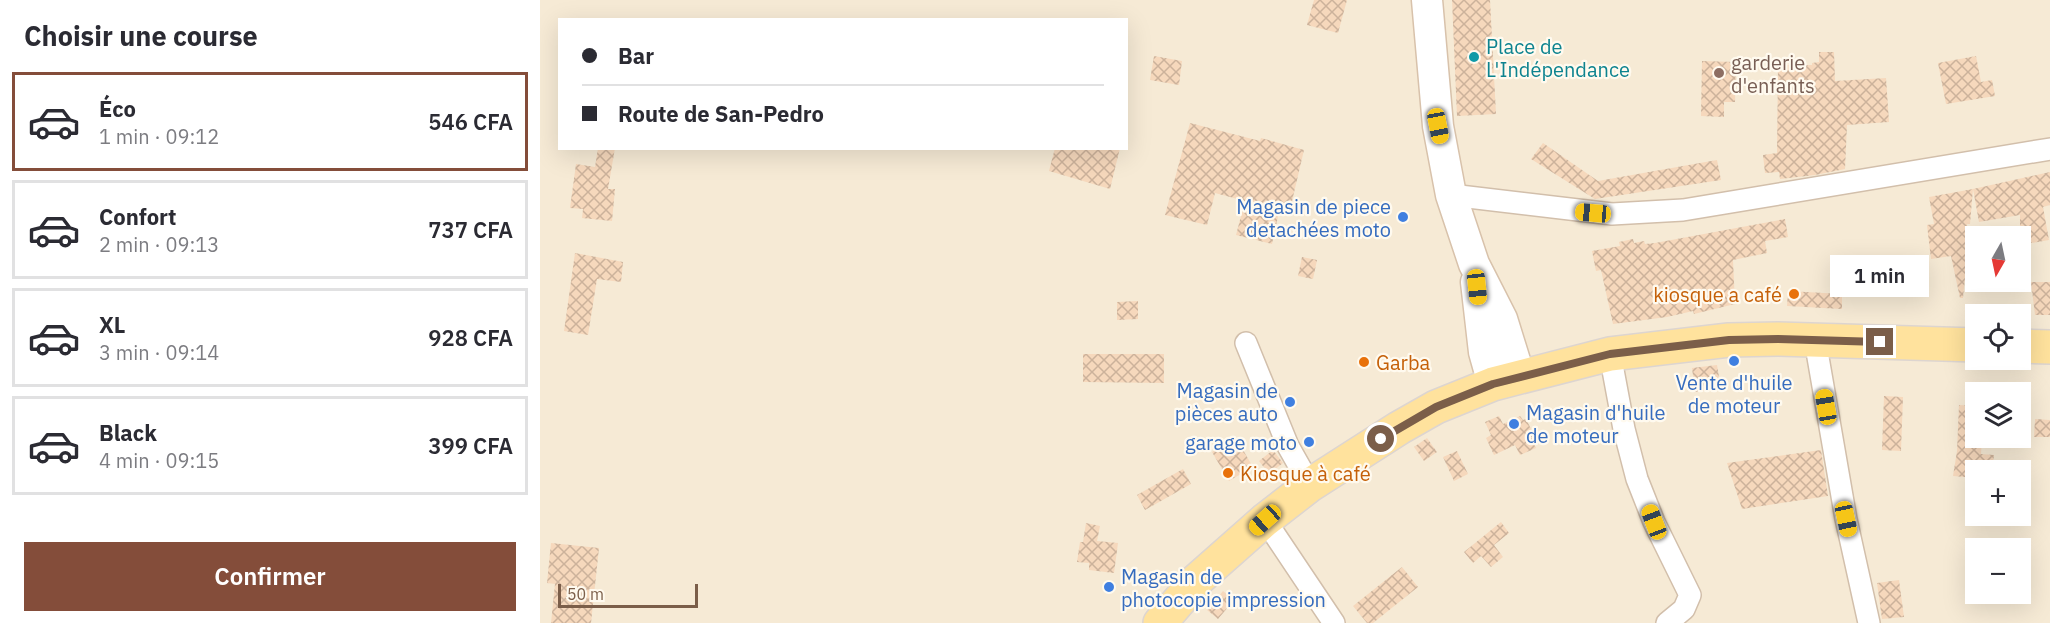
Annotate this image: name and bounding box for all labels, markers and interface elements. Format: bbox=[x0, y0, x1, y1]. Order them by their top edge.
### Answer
text: Choisir une course bbox=[24, 18, 258, 53]
place label: Place de L'Indépendance bbox=[1486, 33, 1630, 83]
text: Bar bbox=[618, 41, 654, 70]
place label: garderie d'enfants bbox=[1731, 49, 1815, 99]
marker: Place de L'Indépendance bbox=[1467, 50, 1481, 64]
marker: garderie d'enfants bbox=[1712, 66, 1726, 80]
text: Éco bbox=[99, 94, 136, 123]
icon: car bbox=[27, 95, 81, 149]
text: Route de San-Pedro bbox=[618, 99, 824, 128]
text: 546 CFA bbox=[428, 107, 513, 136]
car bbox=[1426, 107, 1450, 145]
text: 1 min · 09:12 bbox=[99, 123, 219, 150]
place label: Magasin de piece detachées moto bbox=[1236, 193, 1391, 243]
text: Confort bbox=[99, 202, 177, 231]
car bbox=[1574, 202, 1612, 224]
icon: car bbox=[27, 203, 81, 257]
marker: Magasin de piece detachées moto bbox=[1396, 210, 1410, 224]
text: 737 CFA bbox=[428, 215, 513, 244]
north arrow bbox=[1965, 226, 2031, 292]
map controls bbox=[1965, 226, 2031, 604]
text: 2 min · 09:13 bbox=[99, 231, 219, 258]
callout: 1 min bbox=[1830, 255, 1930, 297]
text: 1 min bbox=[1854, 262, 1905, 289]
car bbox=[1466, 268, 1488, 306]
place label: kiosque a café bbox=[1653, 281, 1782, 308]
marker: kiosque a café bbox=[1787, 287, 1801, 301]
button: locate bbox=[1965, 304, 2031, 370]
text: XL bbox=[99, 310, 125, 339]
icon: car bbox=[27, 311, 81, 365]
text: 928 CFA bbox=[428, 323, 513, 352]
route end bbox=[1866, 328, 1893, 355]
text: 3 min · 09:14 bbox=[99, 339, 219, 366]
place label: Garba bbox=[1376, 349, 1431, 376]
marker: Vente d'huile de moteur bbox=[1727, 354, 1741, 368]
marker: Garba bbox=[1357, 355, 1371, 369]
place label: Vente d'huile de moteur bbox=[1675, 369, 1793, 419]
place label: Magasin de pièces auto bbox=[1175, 377, 1278, 427]
button: layers bbox=[1965, 382, 2031, 448]
car bbox=[1814, 388, 1838, 426]
marker: Magasin de pièces auto bbox=[1283, 395, 1297, 409]
place label: Magasin d'huile de moteur bbox=[1526, 399, 1666, 449]
marker: Magasin d'huile de moteur bbox=[1507, 417, 1521, 431]
text: Black bbox=[99, 418, 157, 447]
icon: car bbox=[27, 419, 81, 473]
route start bbox=[1367, 425, 1394, 452]
place label: garage moto bbox=[1185, 429, 1297, 456]
text: 399 CFA bbox=[428, 431, 513, 460]
marker: garage moto bbox=[1302, 435, 1316, 449]
text: 4 min · 09:15 bbox=[99, 447, 219, 474]
place label: Kiosque à café bbox=[1240, 460, 1371, 487]
button: + bbox=[1965, 460, 2031, 526]
marker: Kiosque à café bbox=[1221, 466, 1235, 480]
car bbox=[1833, 500, 1859, 538]
car bbox=[1246, 501, 1284, 539]
car bbox=[1639, 502, 1669, 542]
button: − bbox=[1965, 538, 2031, 604]
button: Confirmer bbox=[24, 542, 516, 611]
place label: Magasin de photocopie impression bbox=[1121, 563, 1326, 613]
marker: Magasin de photocopie impression bbox=[1102, 580, 1116, 594]
scale bar bbox=[558, 581, 698, 608]
text: 50 m bbox=[567, 584, 604, 604]

